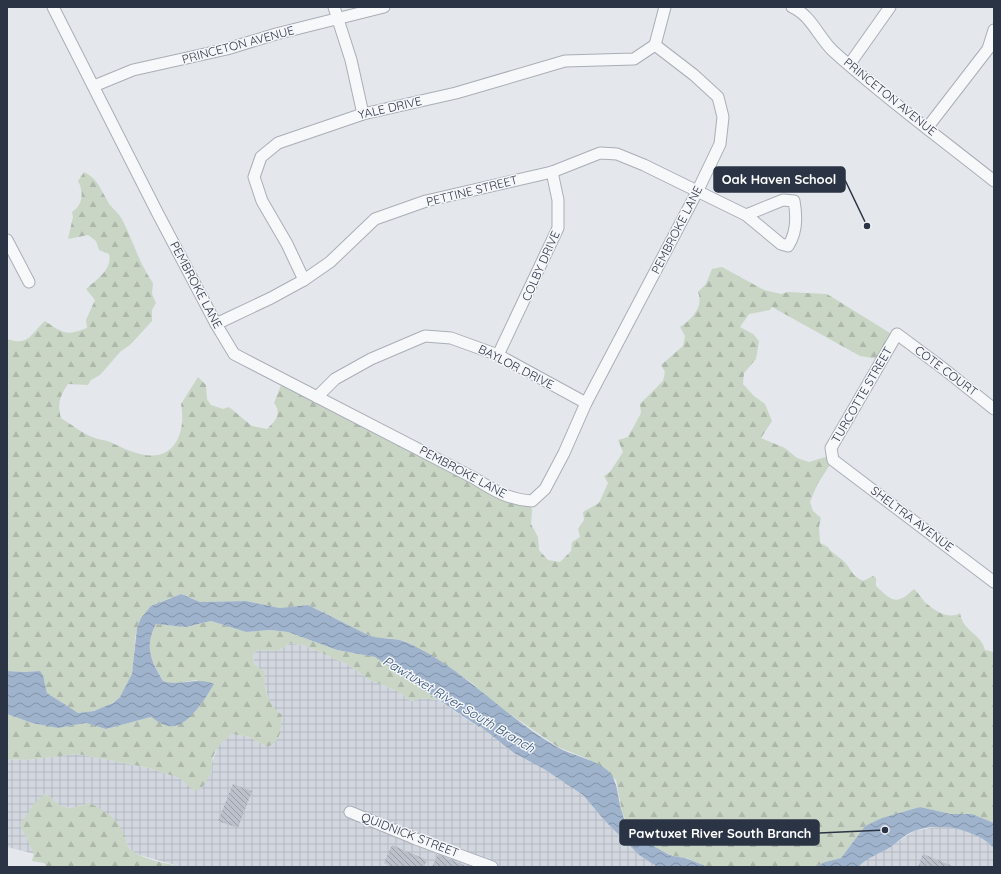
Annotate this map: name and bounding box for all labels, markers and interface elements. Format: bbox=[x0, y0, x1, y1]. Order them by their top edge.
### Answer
street label: PRINCETON AVENUE bbox=[180, 22, 296, 67]
street label: PRINCETON AVENUE bbox=[841, 54, 940, 139]
street label: YALE DRIVE bbox=[357, 93, 423, 122]
callout: Oak Haven School bbox=[714, 167, 845, 192]
text: Oak Haven School bbox=[722, 171, 836, 187]
street label: PETTINE STREET bbox=[425, 172, 519, 209]
street label: PEMBROKE LANE bbox=[648, 183, 705, 276]
street label: COLBY DRIVE bbox=[518, 228, 563, 303]
street label: PEMBROKE LANE bbox=[167, 239, 226, 331]
street label: BAYLOR DRIVE bbox=[476, 341, 557, 392]
street label: COTE COURT bbox=[912, 342, 981, 399]
street label: TURCOTTE STREET bbox=[828, 344, 895, 445]
street label: PEMBROKE LANE bbox=[417, 442, 510, 501]
street label: SHELTRA AVENUE bbox=[868, 483, 957, 555]
water label: Pawtuxet River South Branch bbox=[380, 652, 538, 756]
street label: QUIDNICK STREET bbox=[359, 809, 461, 860]
callout: Pawtuxet River South Branch bbox=[620, 820, 819, 845]
text: Pawtuxet River South Branch bbox=[629, 825, 811, 841]

